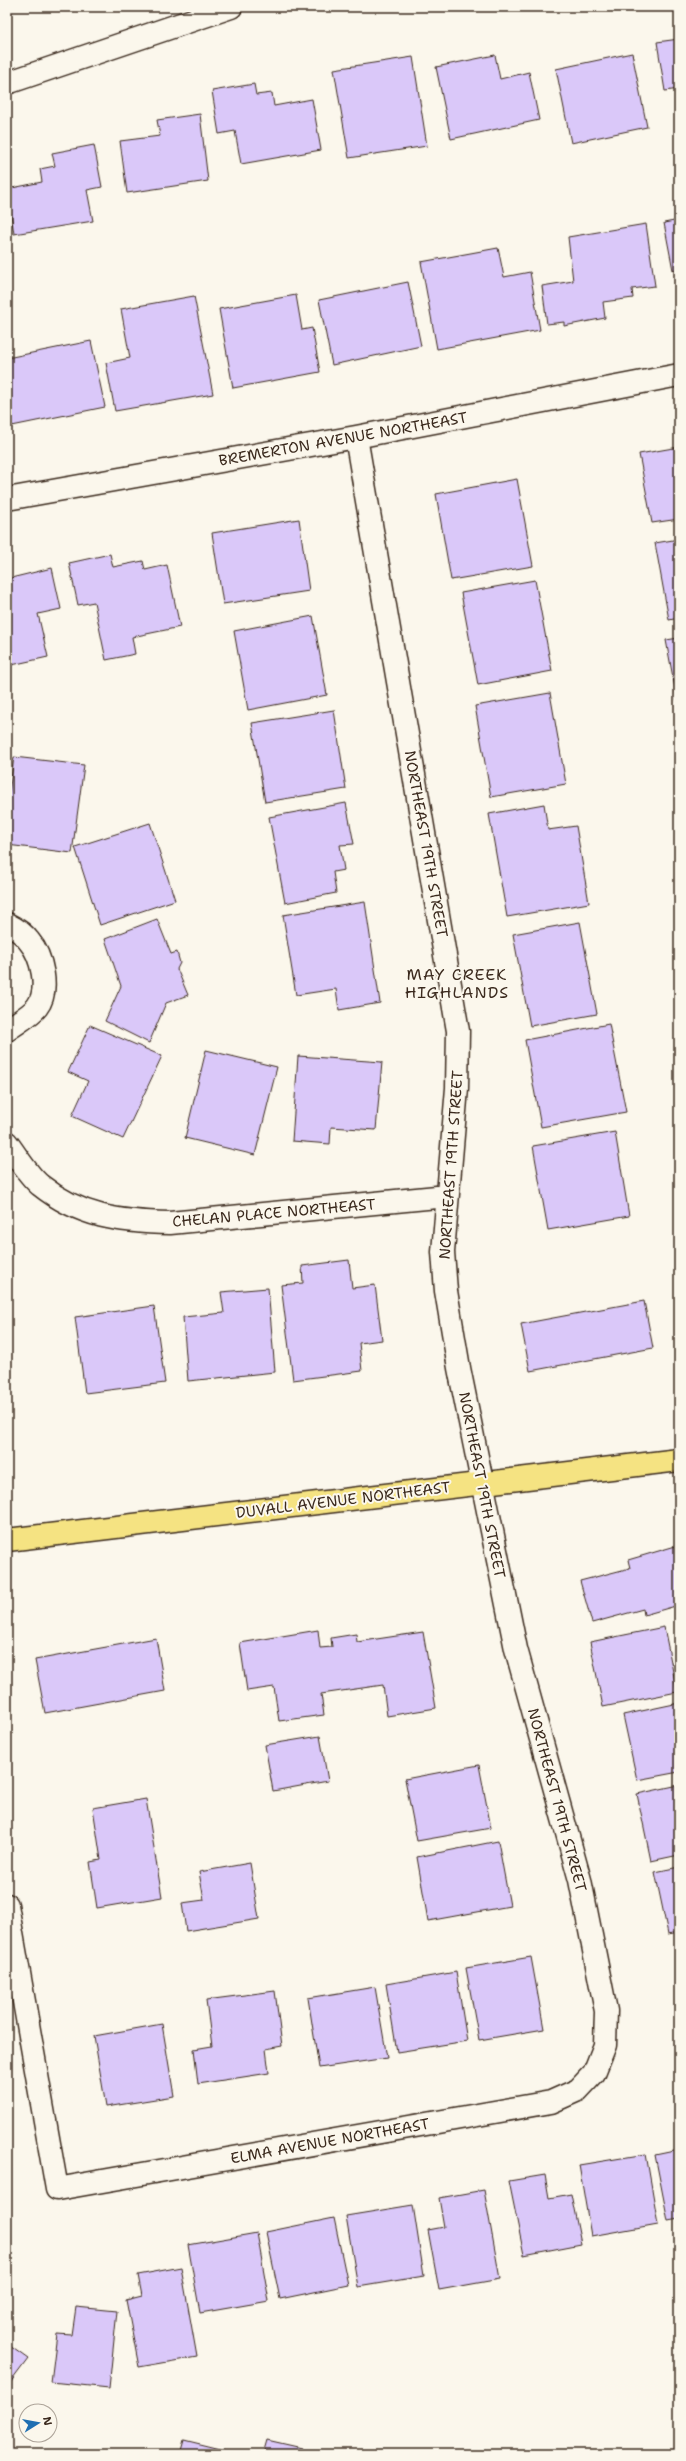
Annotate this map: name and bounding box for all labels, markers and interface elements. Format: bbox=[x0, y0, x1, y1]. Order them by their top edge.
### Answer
street label: BREMERTON AVENUE NORTHEAST bbox=[217, 407, 469, 471]
street label: NORTHEAST 19TH STREET bbox=[400, 749, 452, 939]
district label: MAY CREEK HIGHLANDS bbox=[405, 964, 509, 1003]
street label: NORTHEAST 19TH STREET bbox=[434, 1070, 468, 1260]
street label: CHELAN PLACE NORTHEAST bbox=[172, 1194, 376, 1232]
street label: NORTHEAST 19TH STREET bbox=[454, 1390, 510, 1580]
street label: DUVALL AVENUE NORTHEAST bbox=[235, 1477, 451, 1523]
street label: NORTHEAST 19TH STREET bbox=[523, 1706, 591, 1894]
street label: ELMA AVENUE NORTHEAST bbox=[229, 2114, 431, 2168]
north arrow bbox=[18, 2403, 58, 2443]
text: N bbox=[39, 2415, 56, 2427]

